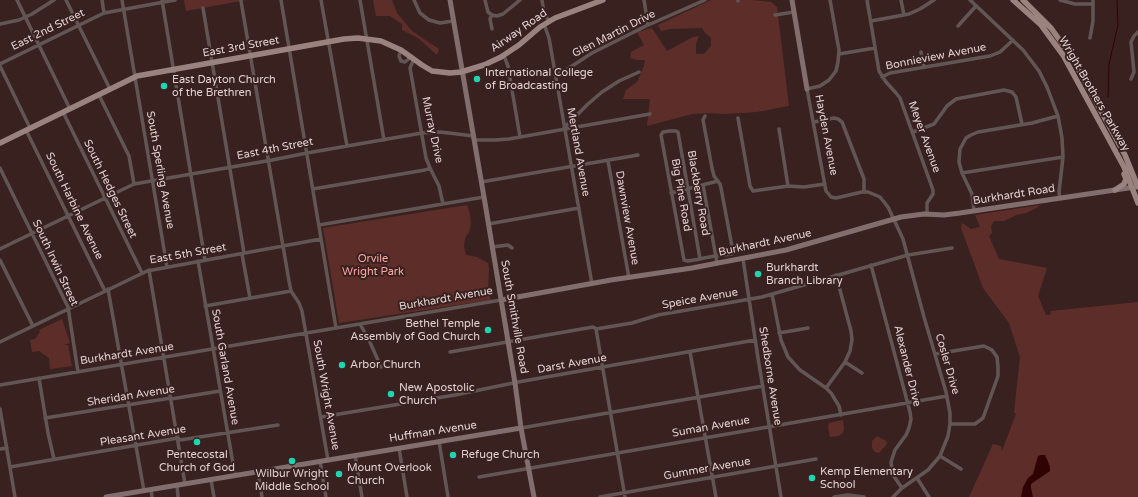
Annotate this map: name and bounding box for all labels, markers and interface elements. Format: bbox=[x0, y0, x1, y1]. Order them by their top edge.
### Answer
street label: East 2nd Street bbox=[9, 6, 87, 54]
street label: Airway Road bbox=[488, 7, 550, 55]
street label: Glen Martin Drive bbox=[570, 7, 658, 61]
street label: East 3rd Street bbox=[202, 34, 280, 60]
street label: Wright Brothers Parkway bbox=[1056, 34, 1132, 154]
street label: Bonnieview Avenue bbox=[885, 41, 987, 73]
place label: International College of Broadcasting bbox=[485, 66, 593, 92]
place label: East Dayton Church of the Brethren bbox=[172, 73, 276, 99]
marker: International College of Broadcasting bbox=[472, 74, 482, 84]
marker: East Dayton Church of the Brethren bbox=[159, 81, 169, 91]
street label: Hayden Avenue bbox=[812, 93, 840, 177]
street label: Murray Drive bbox=[419, 96, 445, 164]
street label: Meyer Avenue bbox=[905, 99, 943, 175]
street label: Mertland Avenue bbox=[564, 107, 592, 197]
street label: South Sperling Avenue bbox=[143, 110, 177, 230]
street label: East 4th Street bbox=[236, 135, 314, 163]
street label: South Hedges Street bbox=[80, 138, 140, 240]
street label: Blackberry Road bbox=[684, 149, 712, 237]
street label: South Harbine Avenue bbox=[42, 150, 106, 262]
street label: Big Pine Road bbox=[668, 158, 694, 232]
street label: Dawnview Avenue bbox=[612, 170, 642, 266]
street label: Burkhardt Road bbox=[972, 182, 1056, 208]
street label: South Irwin Street bbox=[29, 218, 81, 308]
street label: Burkhardt Avenue bbox=[717, 227, 813, 259]
street label: East 5th Street bbox=[149, 241, 227, 267]
park label: Orvile Wright Park bbox=[342, 252, 404, 278]
street label: South Smithville Road bbox=[498, 259, 530, 375]
place label: Burkhardt Branch Library bbox=[766, 261, 843, 287]
marker: Burkhardt Branch Library bbox=[753, 269, 763, 279]
street label: Burkhardt Avenue bbox=[398, 284, 494, 314]
street label: Speice Avenue bbox=[661, 286, 739, 312]
street label: South Garland Avenue bbox=[208, 308, 242, 426]
place label: Bethel Temple Assembly of God Church bbox=[350, 317, 480, 343]
street label: Alexander Drive bbox=[891, 324, 923, 408]
marker: Bethel Temple Assembly of God Church bbox=[483, 325, 493, 335]
street label: Shedborne Avenue bbox=[756, 326, 784, 426]
street label: Cosler Drive bbox=[932, 332, 962, 396]
street label: South Wright Avenue bbox=[310, 339, 342, 451]
street label: Burkhardt Avenue bbox=[79, 340, 175, 368]
street label: Darst Avenue bbox=[536, 351, 608, 377]
place label: Arbor Church bbox=[350, 358, 421, 372]
marker: Arbor Church bbox=[337, 360, 347, 370]
place label: New Apostolic Church bbox=[399, 381, 475, 407]
street label: Sheridan Avenue bbox=[86, 383, 176, 409]
marker: New Apostolic Church bbox=[386, 389, 396, 399]
street label: Suman Avenue bbox=[671, 414, 751, 440]
street label: Huffman Avenue bbox=[388, 419, 478, 445]
street label: Pleasant Avenue bbox=[99, 423, 187, 449]
marker: Pentecostal Church of God bbox=[192, 437, 202, 447]
place label: Pentecostal Church of God bbox=[159, 448, 235, 474]
place label: Refuge Church bbox=[461, 448, 540, 462]
marker: Refuge Church bbox=[448, 450, 458, 460]
street label: Gummer Avenue bbox=[663, 455, 751, 483]
marker: Wilbur Wright Middle School bbox=[287, 456, 297, 466]
place label: Mount Overlook Church bbox=[347, 461, 432, 487]
place label: Kemp Elementary School bbox=[820, 465, 913, 491]
place label: Wilbur Wright Middle School bbox=[255, 467, 329, 493]
marker: Mount Overlook Church bbox=[334, 469, 344, 479]
marker: Kemp Elementary School bbox=[807, 473, 817, 483]

